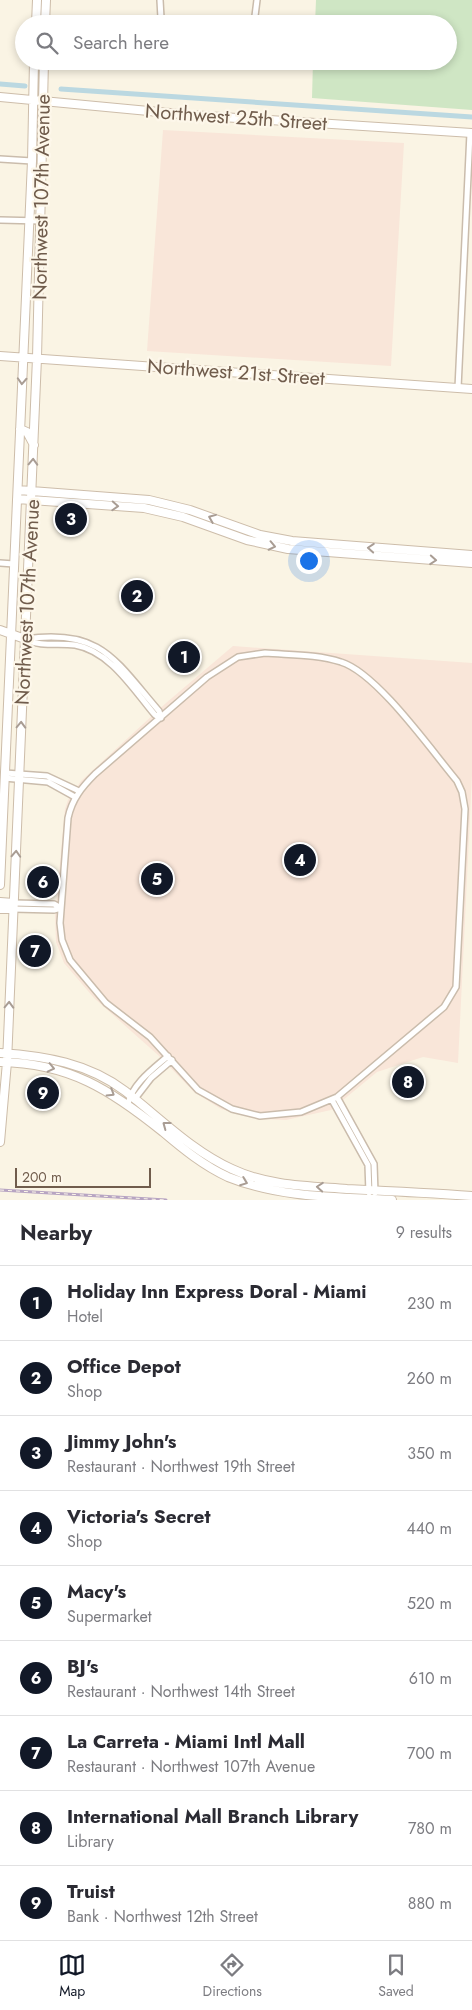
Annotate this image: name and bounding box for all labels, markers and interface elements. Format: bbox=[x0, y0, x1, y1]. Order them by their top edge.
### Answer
search box bbox=[15, 15, 457, 70]
icon: search bbox=[33, 29, 61, 57]
text: Search here bbox=[73, 29, 169, 56]
street label: Northwest 107th Avenue bbox=[25, 94, 58, 300]
street label: Northwest 25th Street bbox=[144, 97, 328, 138]
street label: Northwest 21st Street bbox=[146, 352, 326, 393]
one-way arrow bbox=[17, 377, 28, 385]
one-way arrow bbox=[28, 458, 38, 466]
street label: Northwest 107th Avenue bbox=[8, 498, 47, 706]
pin: 3 bbox=[55, 500, 87, 538]
one-way arrow bbox=[111, 500, 119, 511]
one-way arrow bbox=[208, 514, 217, 525]
one-way arrow bbox=[267, 540, 276, 551]
one-way arrow bbox=[367, 543, 375, 554]
your location bbox=[296, 548, 322, 574]
one-way arrow bbox=[430, 555, 438, 566]
pin: 2 bbox=[121, 577, 153, 615]
pin: 1 bbox=[168, 638, 200, 676]
one-way arrow bbox=[16, 721, 27, 729]
pin: 4 bbox=[284, 841, 316, 879]
one-way arrow bbox=[11, 850, 22, 858]
pin: 5 bbox=[141, 860, 173, 898]
pin: 6 bbox=[27, 863, 59, 901]
pin: 7 bbox=[19, 932, 51, 970]
one-way arrow bbox=[4, 1001, 15, 1009]
one-way arrow bbox=[46, 1062, 55, 1073]
pin: 8 bbox=[392, 1063, 424, 1101]
pin: 9 bbox=[27, 1074, 59, 1112]
one-way arrow bbox=[105, 1086, 114, 1096]
one-way arrow bbox=[163, 1122, 172, 1130]
scale bar bbox=[15, 1165, 151, 1188]
text: 200 m bbox=[22, 1167, 62, 1187]
one-way arrow bbox=[239, 1176, 248, 1187]
one-way arrow bbox=[316, 1181, 324, 1192]
text: Nearby bbox=[20, 1218, 92, 1248]
text: 9 results bbox=[396, 1221, 452, 1244]
text: Holiday Inn Express Doral - Miami bbox=[67, 1278, 367, 1305]
text: 1 bbox=[32, 1292, 40, 1315]
text: 230 m bbox=[407, 1292, 452, 1315]
text: Hotel bbox=[67, 1305, 103, 1328]
text: Office Depot bbox=[67, 1353, 181, 1380]
text: 2 bbox=[31, 1367, 41, 1390]
text: 260 m bbox=[407, 1367, 452, 1390]
text: Shop bbox=[67, 1380, 102, 1403]
text: Jimmy John's bbox=[67, 1428, 176, 1455]
text: 3 bbox=[31, 1442, 41, 1465]
text: 350 m bbox=[407, 1442, 452, 1465]
text: Restaurant · Northwest 19th Street bbox=[67, 1455, 295, 1478]
text: Victoria's Secret bbox=[67, 1503, 210, 1530]
text: 4 bbox=[30, 1517, 42, 1540]
text: 440 m bbox=[406, 1517, 452, 1540]
text: Shop bbox=[67, 1530, 102, 1553]
text: Macy's bbox=[67, 1578, 126, 1605]
text: 5 bbox=[31, 1592, 41, 1615]
text: 520 m bbox=[407, 1592, 452, 1615]
text: Supermarket bbox=[67, 1605, 152, 1628]
text: BJ's bbox=[67, 1653, 98, 1680]
text: 6 bbox=[31, 1667, 41, 1690]
text: 610 m bbox=[409, 1667, 452, 1690]
text: Restaurant · Northwest 14th Street bbox=[67, 1680, 295, 1703]
text: La Carreta - Miami Intl Mall bbox=[67, 1728, 305, 1755]
text: 7 bbox=[31, 1742, 41, 1765]
text: 700 m bbox=[407, 1742, 452, 1765]
text: Restaurant · Northwest 107th Avenue bbox=[67, 1755, 315, 1778]
text: International Mall Branch Library bbox=[67, 1803, 358, 1830]
text: 8 bbox=[31, 1817, 41, 1840]
text: 780 m bbox=[408, 1817, 452, 1840]
text: Library bbox=[67, 1830, 114, 1853]
text: Truist bbox=[67, 1878, 115, 1905]
text: 9 bbox=[31, 1892, 41, 1915]
text: 880 m bbox=[408, 1892, 452, 1915]
text: Bank · Northwest 12th Street bbox=[67, 1905, 258, 1928]
tab: Map bbox=[58, 1951, 86, 2001]
tab: Directions bbox=[203, 1951, 262, 2001]
tab: Saved bbox=[378, 1951, 414, 2001]

